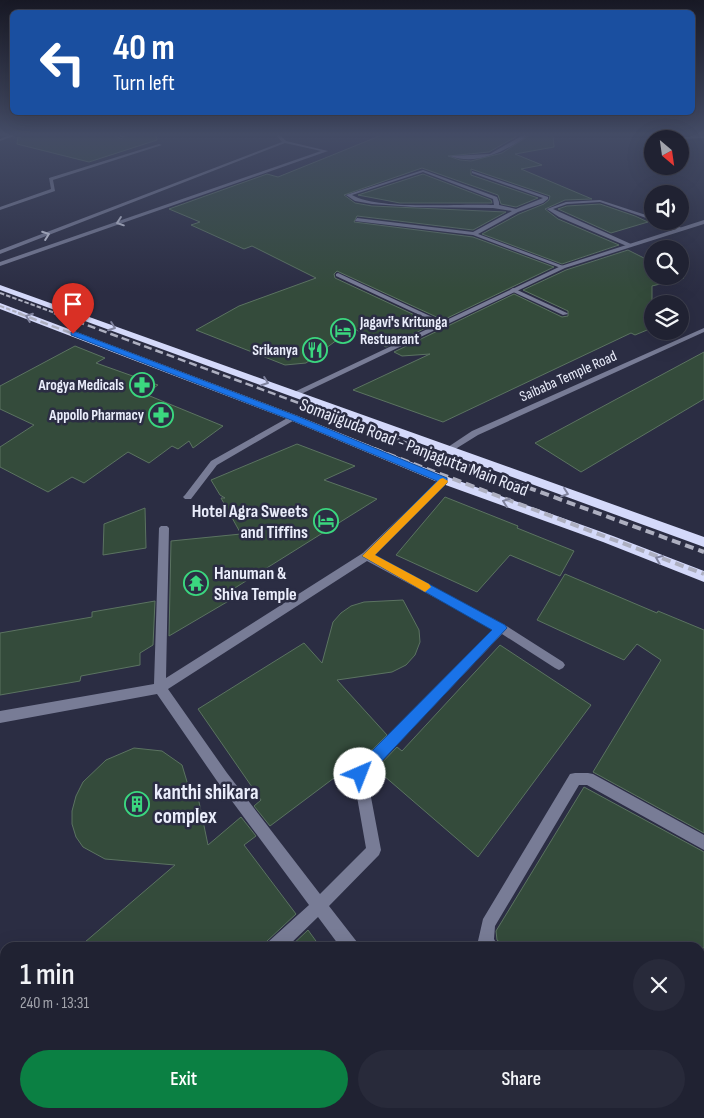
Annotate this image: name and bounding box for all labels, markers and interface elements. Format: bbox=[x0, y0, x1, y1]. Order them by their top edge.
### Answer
text: 40 m bbox=[113, 27, 175, 70]
icon: left bbox=[30, 30, 95, 95]
text: Turn left bbox=[113, 70, 175, 97]
north arrow bbox=[644, 130, 689, 175]
map controls bbox=[644, 130, 689, 340]
button: sound bbox=[644, 185, 689, 230]
one-way arrow bbox=[116, 216, 125, 226]
one-way arrow bbox=[41, 231, 50, 241]
button: search bbox=[644, 240, 689, 285]
pin bbox=[52, 283, 94, 334]
icon: arrive bbox=[59, 290, 87, 318]
button: layers bbox=[644, 295, 689, 340]
one-way arrow bbox=[25, 313, 34, 323]
place label: Jagavi's Kritunga Restuarant bbox=[359, 313, 447, 349]
hotel icon: Jagavi's Kritunga Restuarant bbox=[330, 318, 356, 344]
one-way arrow bbox=[107, 321, 115, 331]
restaurant icon: Srikanya bbox=[302, 337, 328, 363]
place label: Srikanya bbox=[252, 341, 298, 360]
street label: Saibaba Temple Road bbox=[517, 347, 620, 406]
pharmacy icon: Arogya Medicals bbox=[129, 372, 155, 398]
place label: Arogya Medicals bbox=[37, 376, 124, 395]
one-way arrow bbox=[260, 376, 268, 386]
street label: Somajiguda Road - Panjagutta Main Road bbox=[296, 394, 531, 501]
pharmacy icon: Appollo Pharmacy bbox=[148, 402, 174, 428]
place label: Appollo Pharmacy bbox=[48, 406, 145, 425]
one-way arrow bbox=[560, 487, 568, 497]
one-way arrow bbox=[503, 498, 511, 508]
place label: Hotel Agra Sweets and Tiffins bbox=[192, 501, 308, 543]
hotel icon: Hotel Agra Sweets and Tiffins bbox=[313, 508, 339, 534]
one-way arrow bbox=[655, 554, 664, 565]
place label: Hanuman & Shiva Temple bbox=[214, 563, 297, 605]
temple icon: Hanuman & Shiva Temple bbox=[183, 570, 209, 596]
position arrow bbox=[333, 747, 385, 799]
place label: kanthi shikara complex bbox=[154, 780, 259, 829]
building icon: kanthi shikara complex bbox=[124, 791, 150, 817]
text: 1 min bbox=[20, 957, 75, 993]
button: close bbox=[633, 959, 685, 1011]
text: 240 m · 13:31 bbox=[20, 994, 89, 1013]
button: Exit bbox=[20, 1050, 348, 1108]
button: Share bbox=[358, 1050, 685, 1108]

